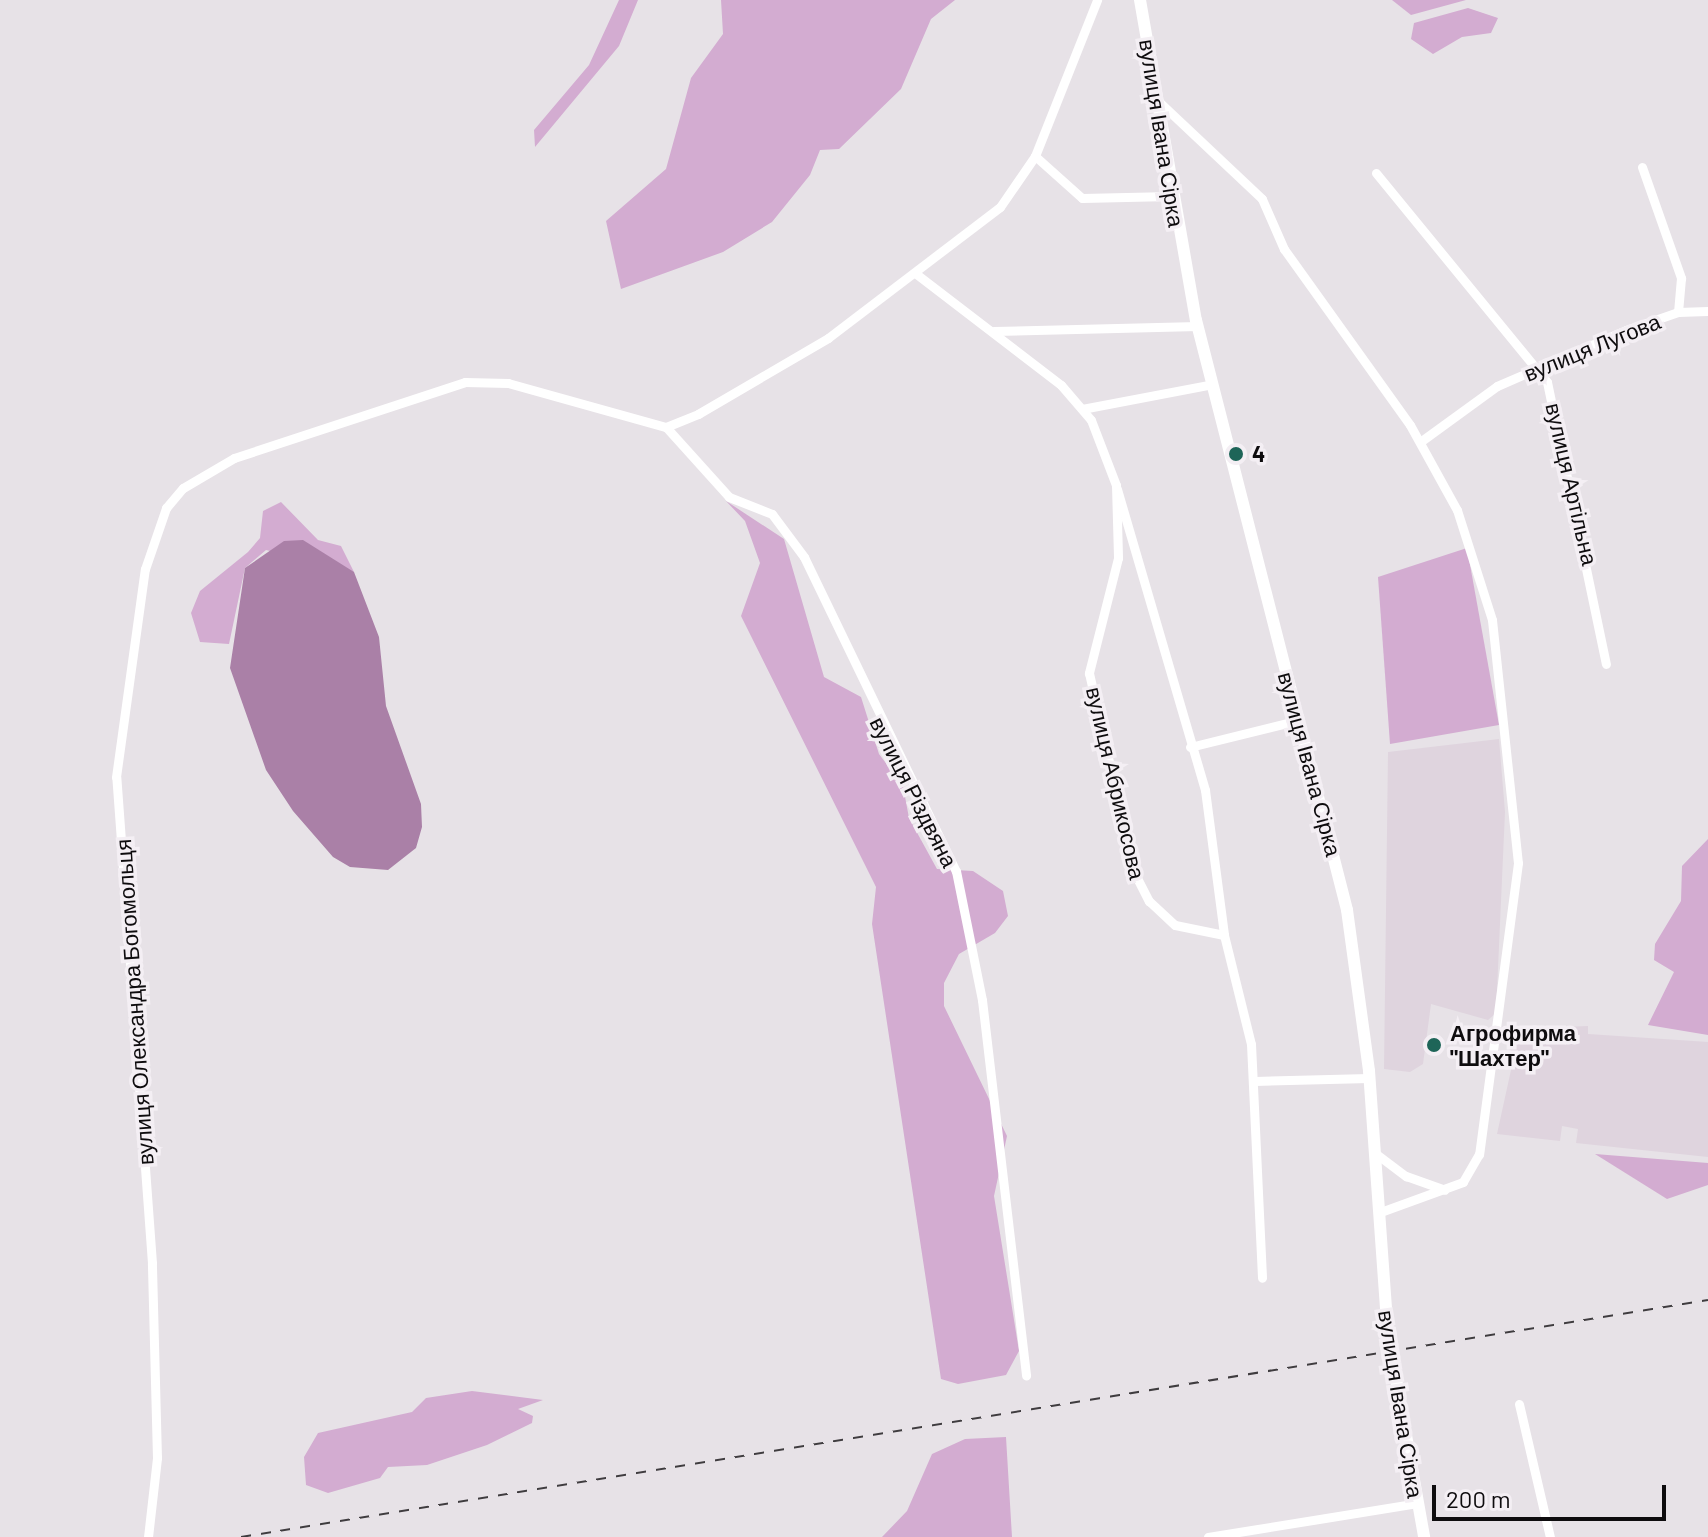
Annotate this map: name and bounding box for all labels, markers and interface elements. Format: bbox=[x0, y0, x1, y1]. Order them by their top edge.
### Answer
street label: вулиця Івана Сірка bbox=[1134, 37, 1190, 229]
street label: вулиця Лугова bbox=[1520, 308, 1664, 386]
street label: вулиця Артільна bbox=[1540, 400, 1604, 568]
place label: 4 bbox=[1252, 441, 1265, 467]
marker: 4 bbox=[1227, 445, 1245, 463]
street label: вулиця Івана Сірка bbox=[1273, 669, 1347, 859]
street label: вулиця Абрикосова bbox=[1081, 684, 1151, 882]
street label: вулиця Різдвяна bbox=[865, 712, 963, 872]
street label: вулиця Олександра Богомольця bbox=[109, 838, 159, 1166]
place label: Агрофирма "Шахтер" bbox=[1450, 1019, 1576, 1070]
marker: Агрофирма "Шахтер" bbox=[1425, 1036, 1443, 1054]
street label: вулиця Івана Сірка bbox=[1373, 1308, 1429, 1500]
scale bar bbox=[1436, 1469, 1670, 1519]
text: 200 m bbox=[1446, 1484, 1511, 1513]

